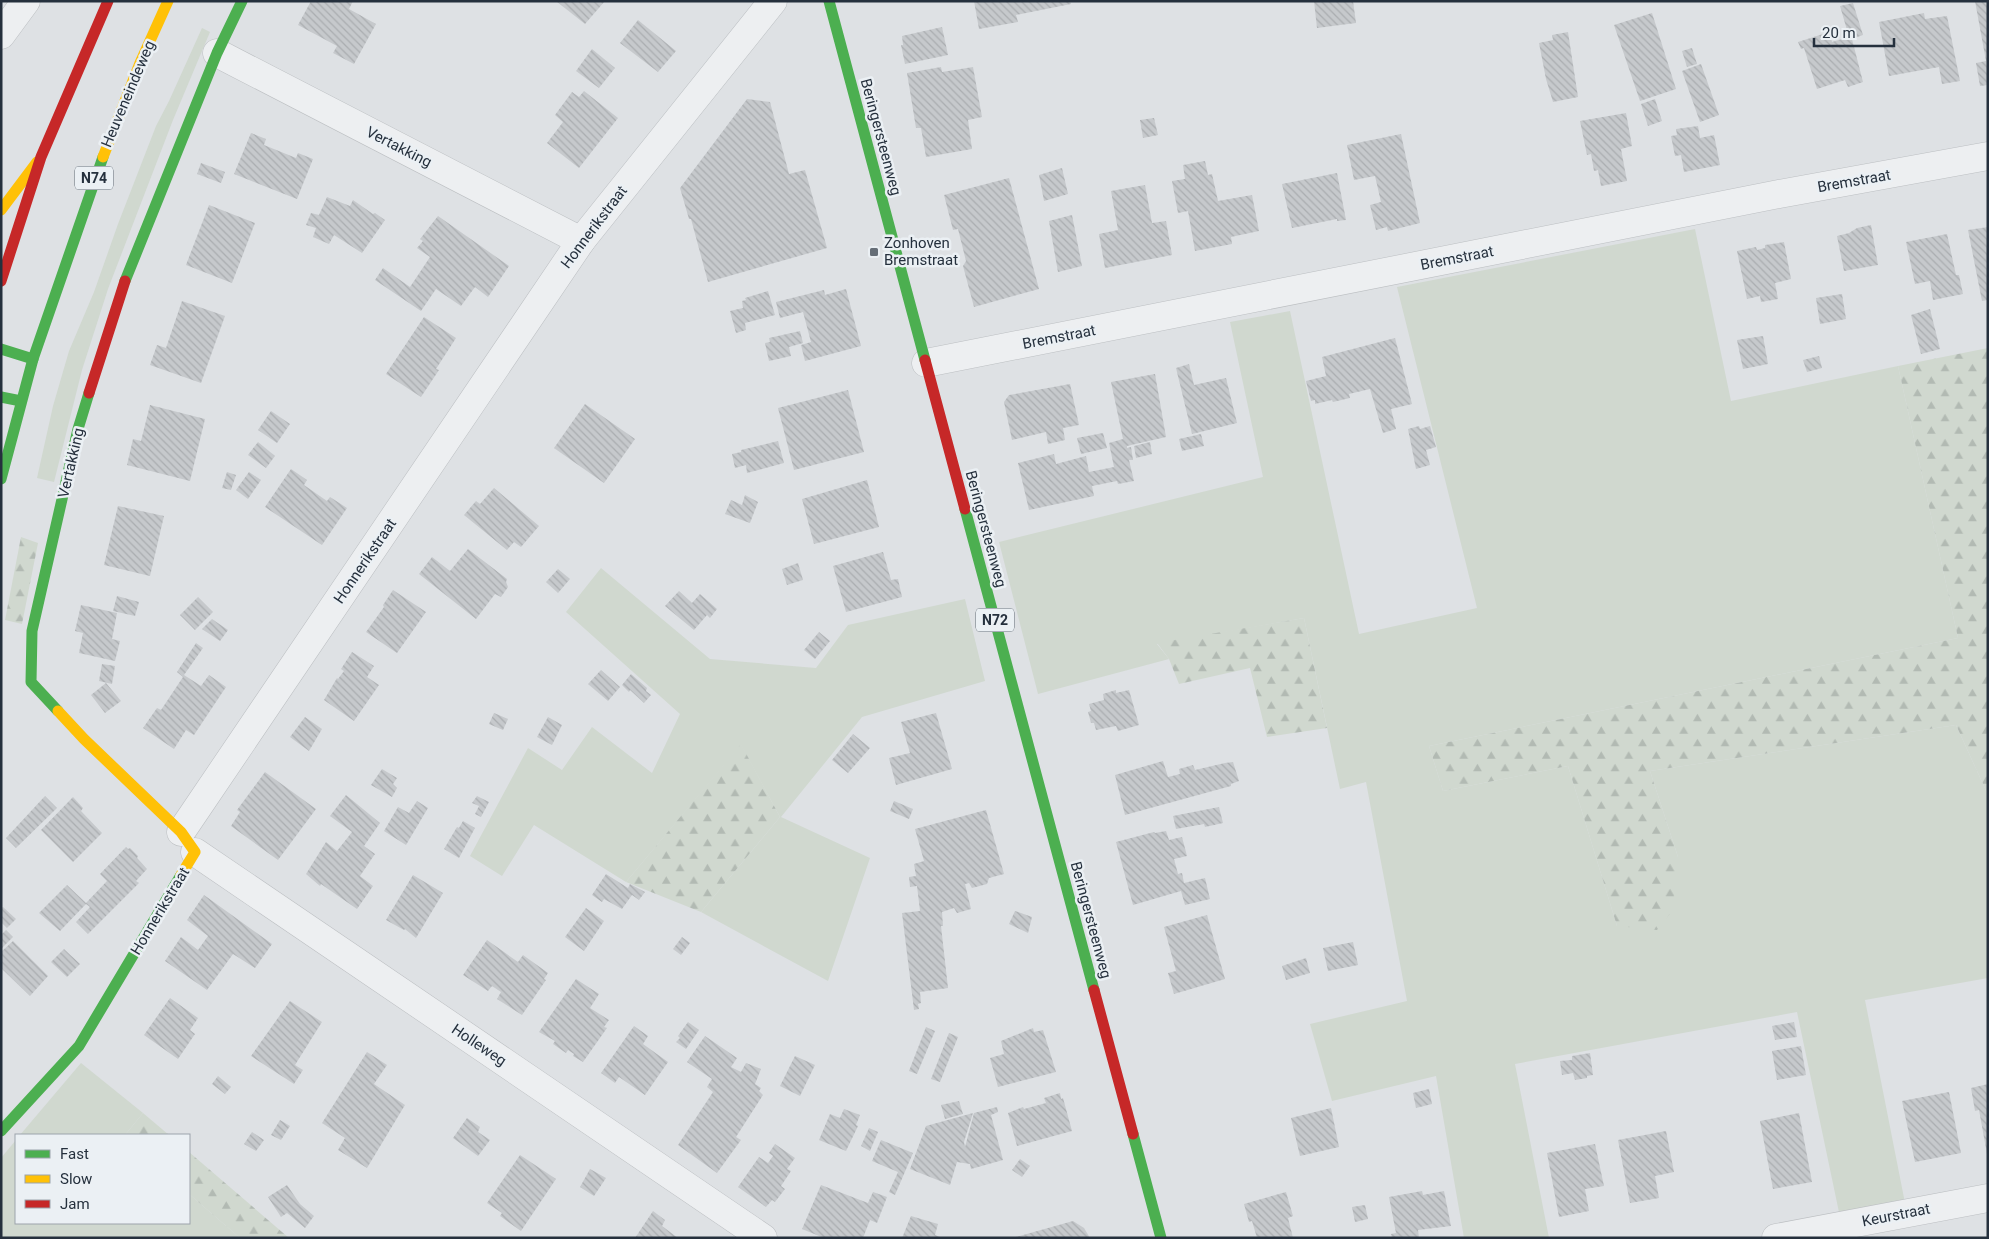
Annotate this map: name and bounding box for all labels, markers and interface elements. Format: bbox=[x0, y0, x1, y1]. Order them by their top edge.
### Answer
scale bar bbox=[1814, 15, 1894, 47]
text: 20 m bbox=[1822, 24, 1856, 42]
street label: Heuveneindeweg bbox=[97, 38, 159, 150]
street label: Beringersteenweg bbox=[857, 77, 905, 197]
street label: Vertakking bbox=[363, 123, 435, 171]
street label: Bremstraat bbox=[1816, 166, 1892, 196]
road number: N74 bbox=[75, 167, 113, 190]
street label: Honnerikstraat bbox=[557, 182, 631, 272]
place label: Zonhoven Bremstraat bbox=[884, 234, 958, 269]
street label: Bremstraat bbox=[1419, 242, 1495, 274]
marker: Zonhoven Bremstraat bbox=[868, 246, 880, 258]
street label: Bremstraat bbox=[1021, 321, 1097, 353]
street label: Vertakking bbox=[54, 426, 88, 500]
street label: Beringersteenweg bbox=[962, 469, 1010, 589]
street label: Honnerikstraat bbox=[330, 515, 400, 607]
road number: N72 bbox=[976, 608, 1014, 632]
street label: Beringersteenweg bbox=[1067, 860, 1115, 980]
street label: Honnerikstraat bbox=[127, 864, 193, 958]
street label: Holleweg bbox=[448, 1020, 510, 1070]
legend bbox=[15, 1134, 190, 1224]
text: Fast bbox=[60, 1145, 89, 1163]
text: Slow bbox=[60, 1170, 92, 1188]
text: Jam bbox=[60, 1195, 90, 1213]
street label: Keurstraat bbox=[1860, 1200, 1932, 1230]

